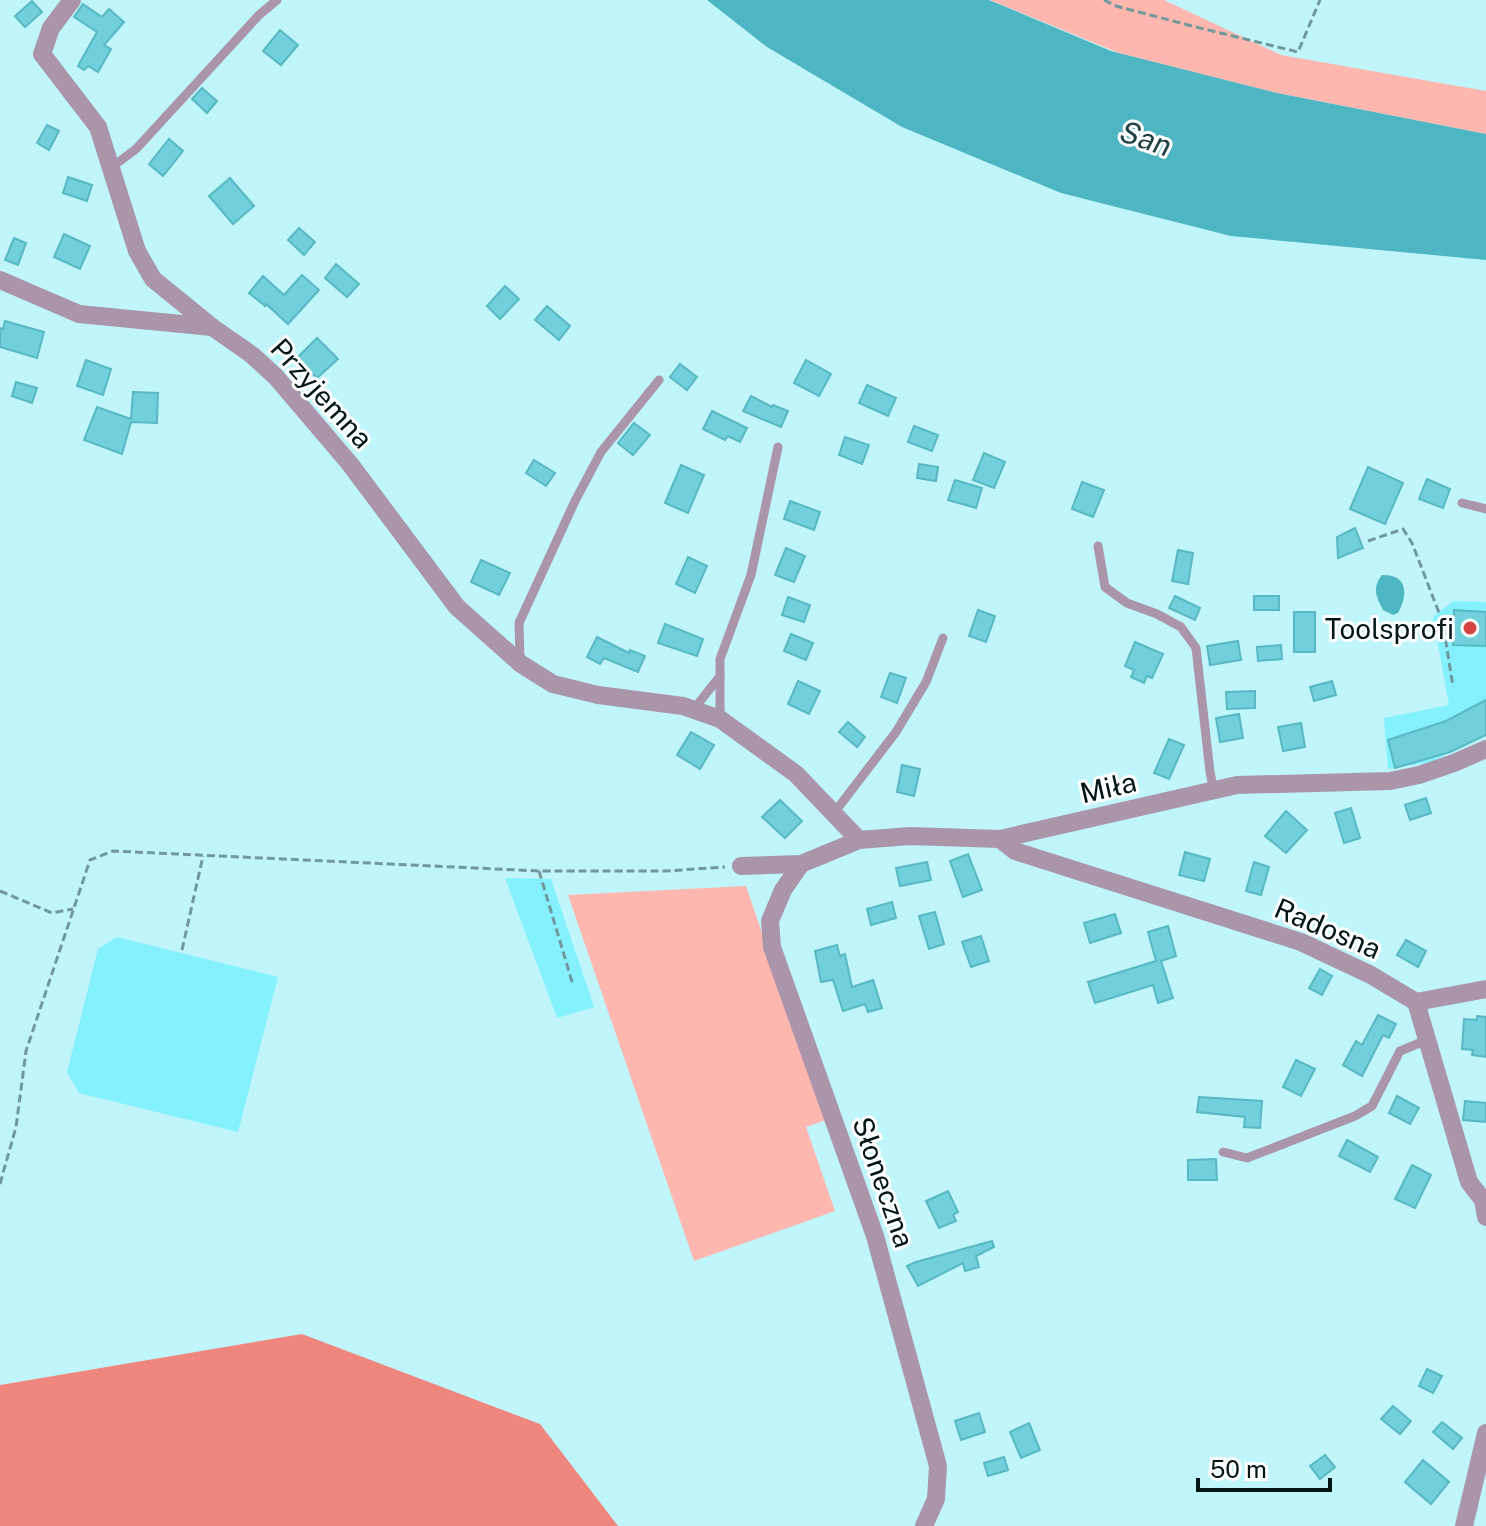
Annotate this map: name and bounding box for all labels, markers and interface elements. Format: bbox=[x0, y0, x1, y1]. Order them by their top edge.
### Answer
water label: San bbox=[1115, 112, 1177, 164]
street label: Przyjemna bbox=[264, 331, 380, 455]
place label: Toolsprofi bbox=[1325, 612, 1454, 645]
marker: Toolsprofi bbox=[1461, 619, 1479, 637]
street label: Miła bbox=[1077, 765, 1139, 809]
street label: Radosna bbox=[1270, 891, 1386, 965]
street label: Słoneczna bbox=[846, 1112, 922, 1252]
scale bar bbox=[1198, 1442, 1330, 1492]
text: 50 m bbox=[1210, 1455, 1267, 1483]

